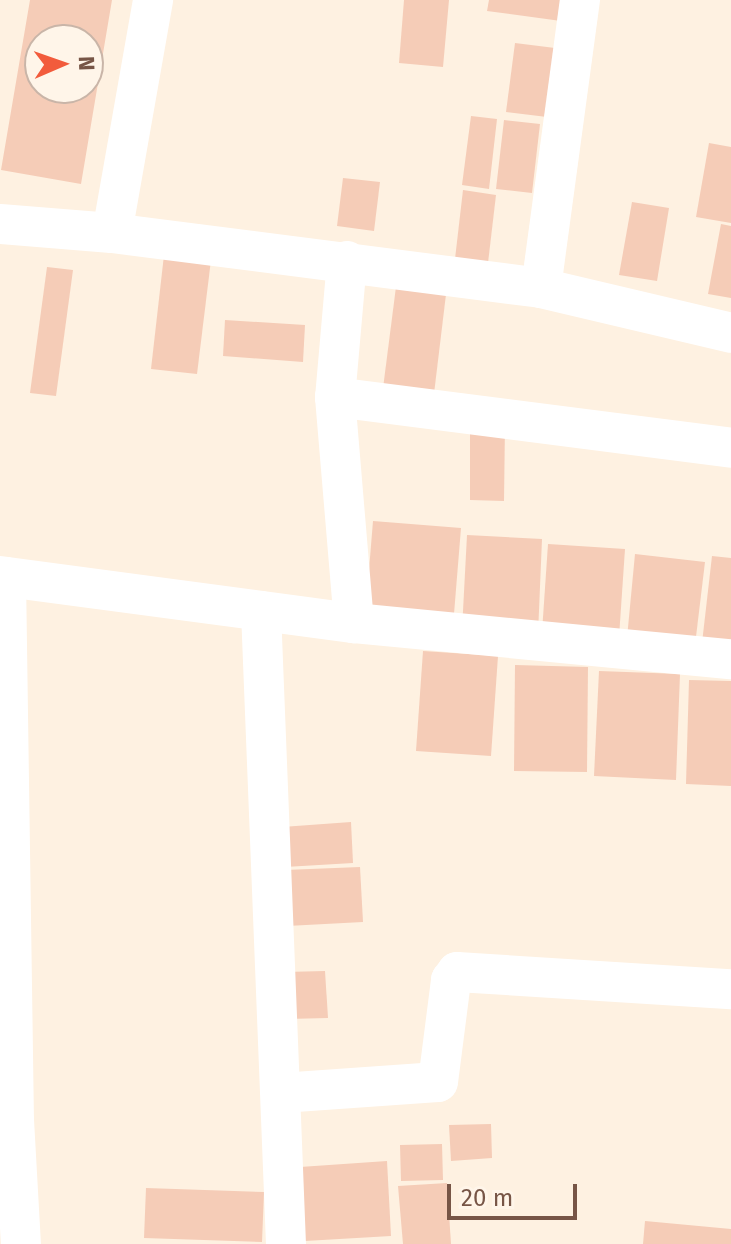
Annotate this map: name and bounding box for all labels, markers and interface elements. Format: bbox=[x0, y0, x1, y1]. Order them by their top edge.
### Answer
north arrow bbox=[24, 24, 104, 104]
text: N bbox=[73, 55, 100, 71]
scale bar bbox=[451, 1168, 581, 1218]
text: 20 m bbox=[461, 1184, 513, 1212]

